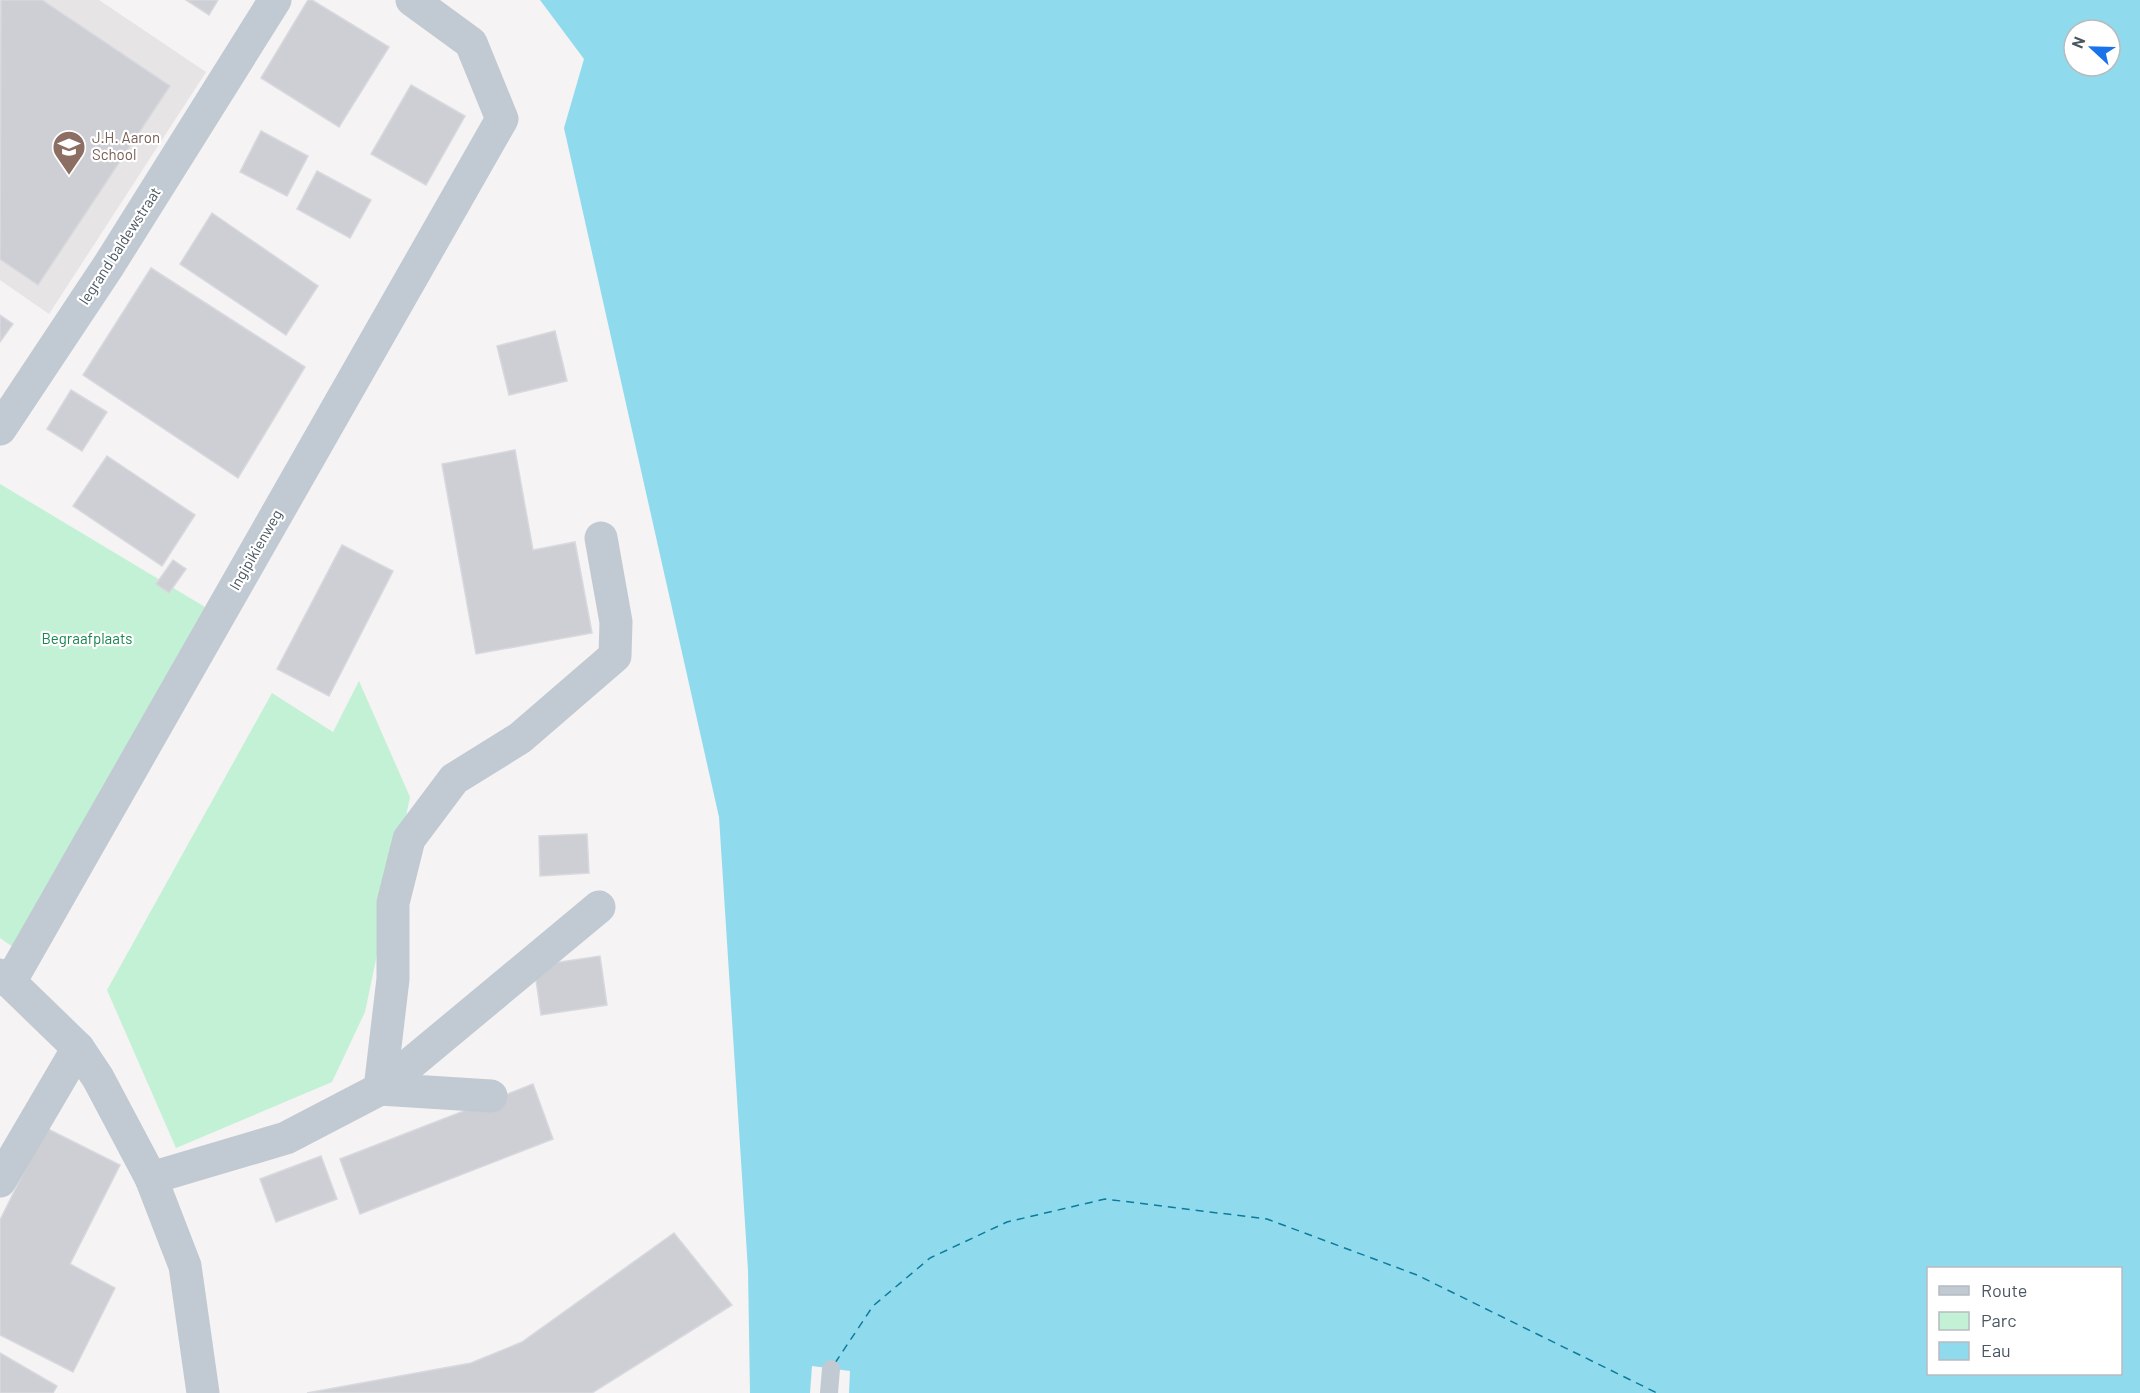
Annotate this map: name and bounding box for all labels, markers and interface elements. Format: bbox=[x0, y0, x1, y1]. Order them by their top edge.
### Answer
north arrow bbox=[2062, 18, 2122, 78]
text: N bbox=[2067, 34, 2088, 51]
place label: J.H. Aaron School bbox=[92, 128, 160, 163]
school or university icon: J.H. Aaron School bbox=[51, 129, 87, 176]
street label: legrand baldewstraat bbox=[75, 183, 164, 307]
street label: Ingipikienweg bbox=[225, 506, 285, 593]
park label: Begraafplaats bbox=[41, 629, 133, 647]
legend bbox=[1927, 1267, 2122, 1375]
text: Route bbox=[1981, 1279, 2027, 1301]
text: Parc bbox=[1981, 1309, 2017, 1331]
text: Eau bbox=[1981, 1339, 2011, 1361]

